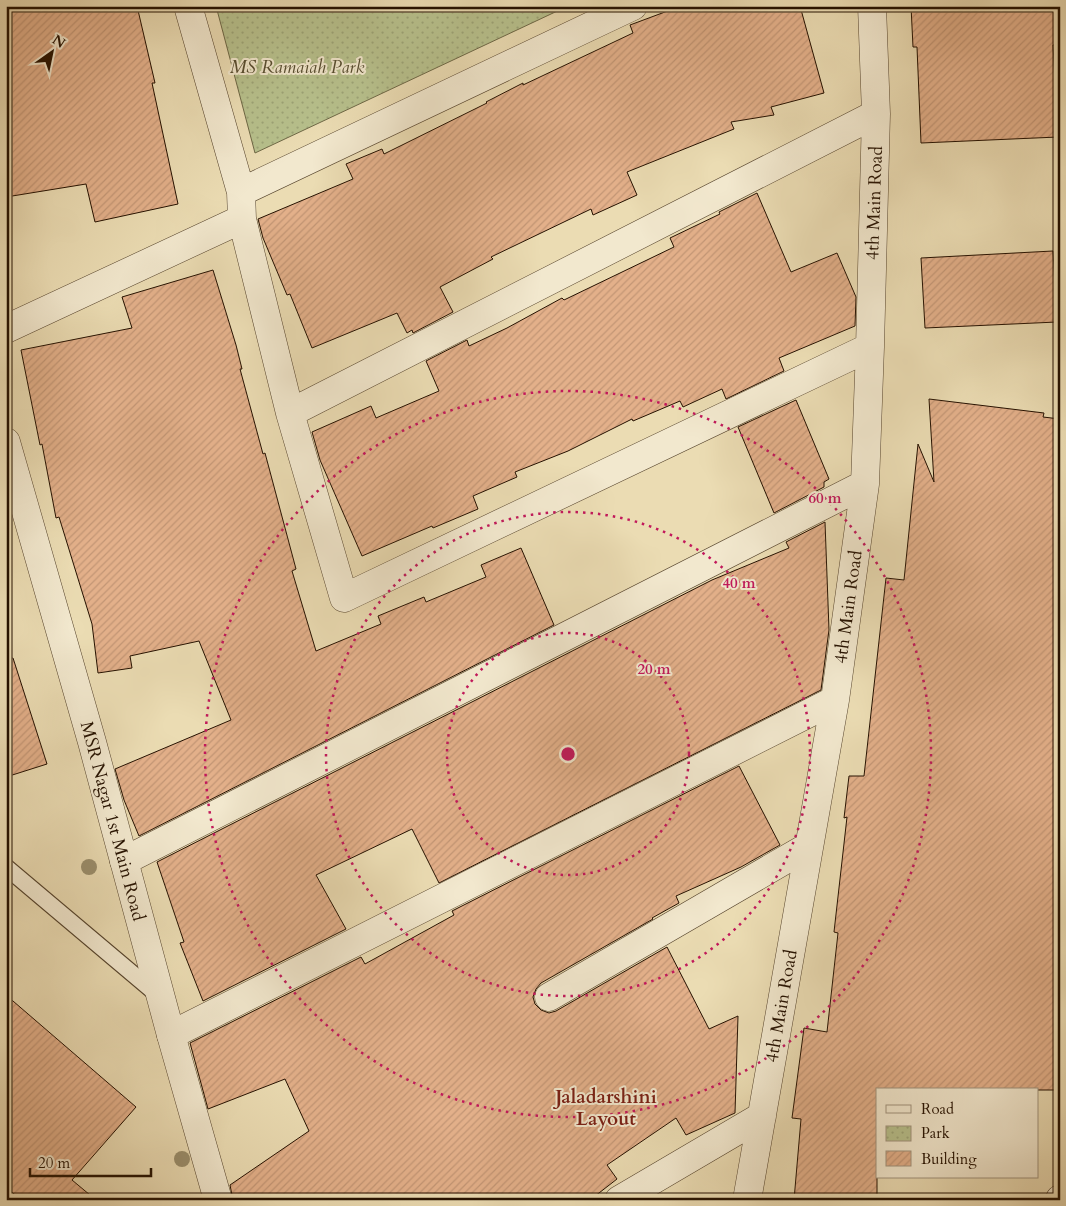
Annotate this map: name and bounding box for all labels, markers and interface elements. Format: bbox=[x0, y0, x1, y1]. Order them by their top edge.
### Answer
north arrow bbox=[28, 28, 78, 78]
text: N bbox=[49, 30, 69, 53]
park label: MS Ramaiah Park bbox=[230, 55, 364, 80]
street label: 4th Main Road bbox=[860, 145, 889, 260]
text: 60 m bbox=[808, 488, 842, 508]
street label: 4th Main Road bbox=[828, 548, 869, 665]
text: 40 m bbox=[722, 573, 756, 593]
text: 20 m bbox=[637, 659, 671, 679]
street label: MSR Nagar 1st Main Road bbox=[74, 718, 151, 924]
centre of rings bbox=[559, 745, 577, 763]
street label: 4th Main Road bbox=[759, 947, 804, 1064]
district label: Jaladarshini Layout bbox=[552, 1084, 657, 1132]
legend bbox=[876, 1088, 1038, 1178]
text: Road bbox=[921, 1099, 954, 1119]
text: Park bbox=[921, 1123, 950, 1143]
scale bar bbox=[30, 1146, 151, 1178]
text: Building bbox=[921, 1149, 977, 1169]
text: 20 m bbox=[38, 1153, 70, 1173]

